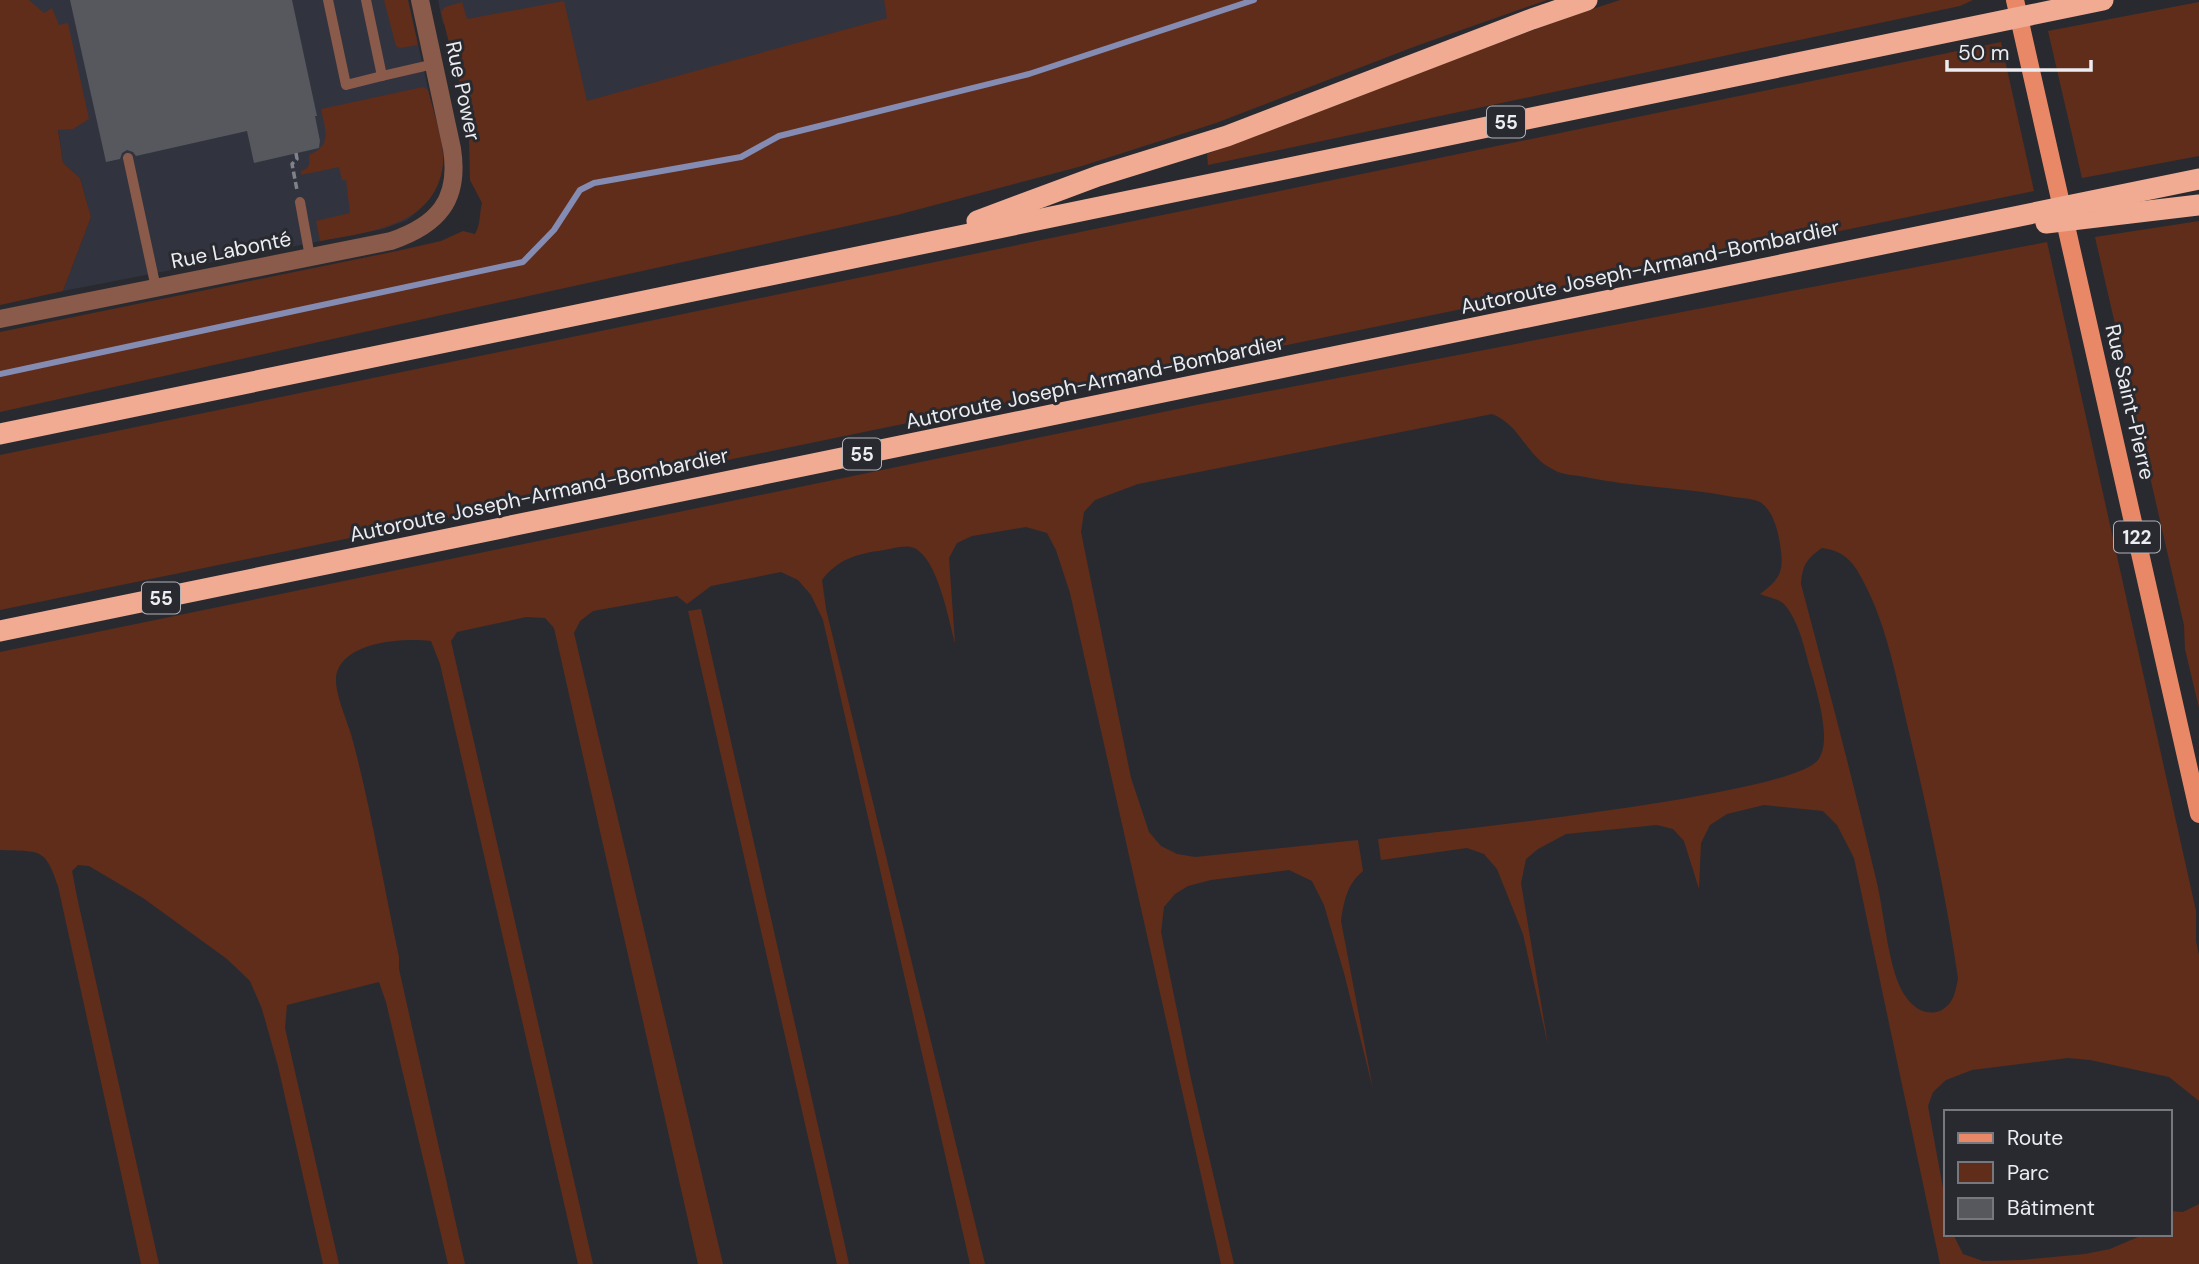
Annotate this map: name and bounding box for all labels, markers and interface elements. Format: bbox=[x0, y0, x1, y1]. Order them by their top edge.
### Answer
scale bar bbox=[1947, 28, 2090, 72]
street label: Rue Power bbox=[439, 39, 487, 144]
text: 50 m bbox=[1958, 39, 2009, 67]
road number: 55 bbox=[1487, 106, 1525, 138]
street label: Autoroute Joseph-Armand-Bombardier bbox=[1458, 213, 1842, 321]
street label: Rue Labonté bbox=[168, 225, 294, 275]
street label: Rue Saint-Pierre bbox=[2099, 322, 2161, 482]
street label: Autoroute Joseph-Armand-Bombardier bbox=[903, 328, 1287, 436]
road number: 55 bbox=[843, 438, 881, 470]
street label: Autoroute Joseph-Armand-Bombardier bbox=[347, 441, 731, 549]
road number: 122 bbox=[2114, 522, 2160, 552]
road number: 55 bbox=[142, 582, 180, 614]
legend bbox=[1944, 1110, 2171, 1236]
text: Route bbox=[2007, 1124, 2063, 1152]
text: Parc bbox=[2007, 1159, 2050, 1187]
text: Bâtiment bbox=[2007, 1194, 2095, 1222]

